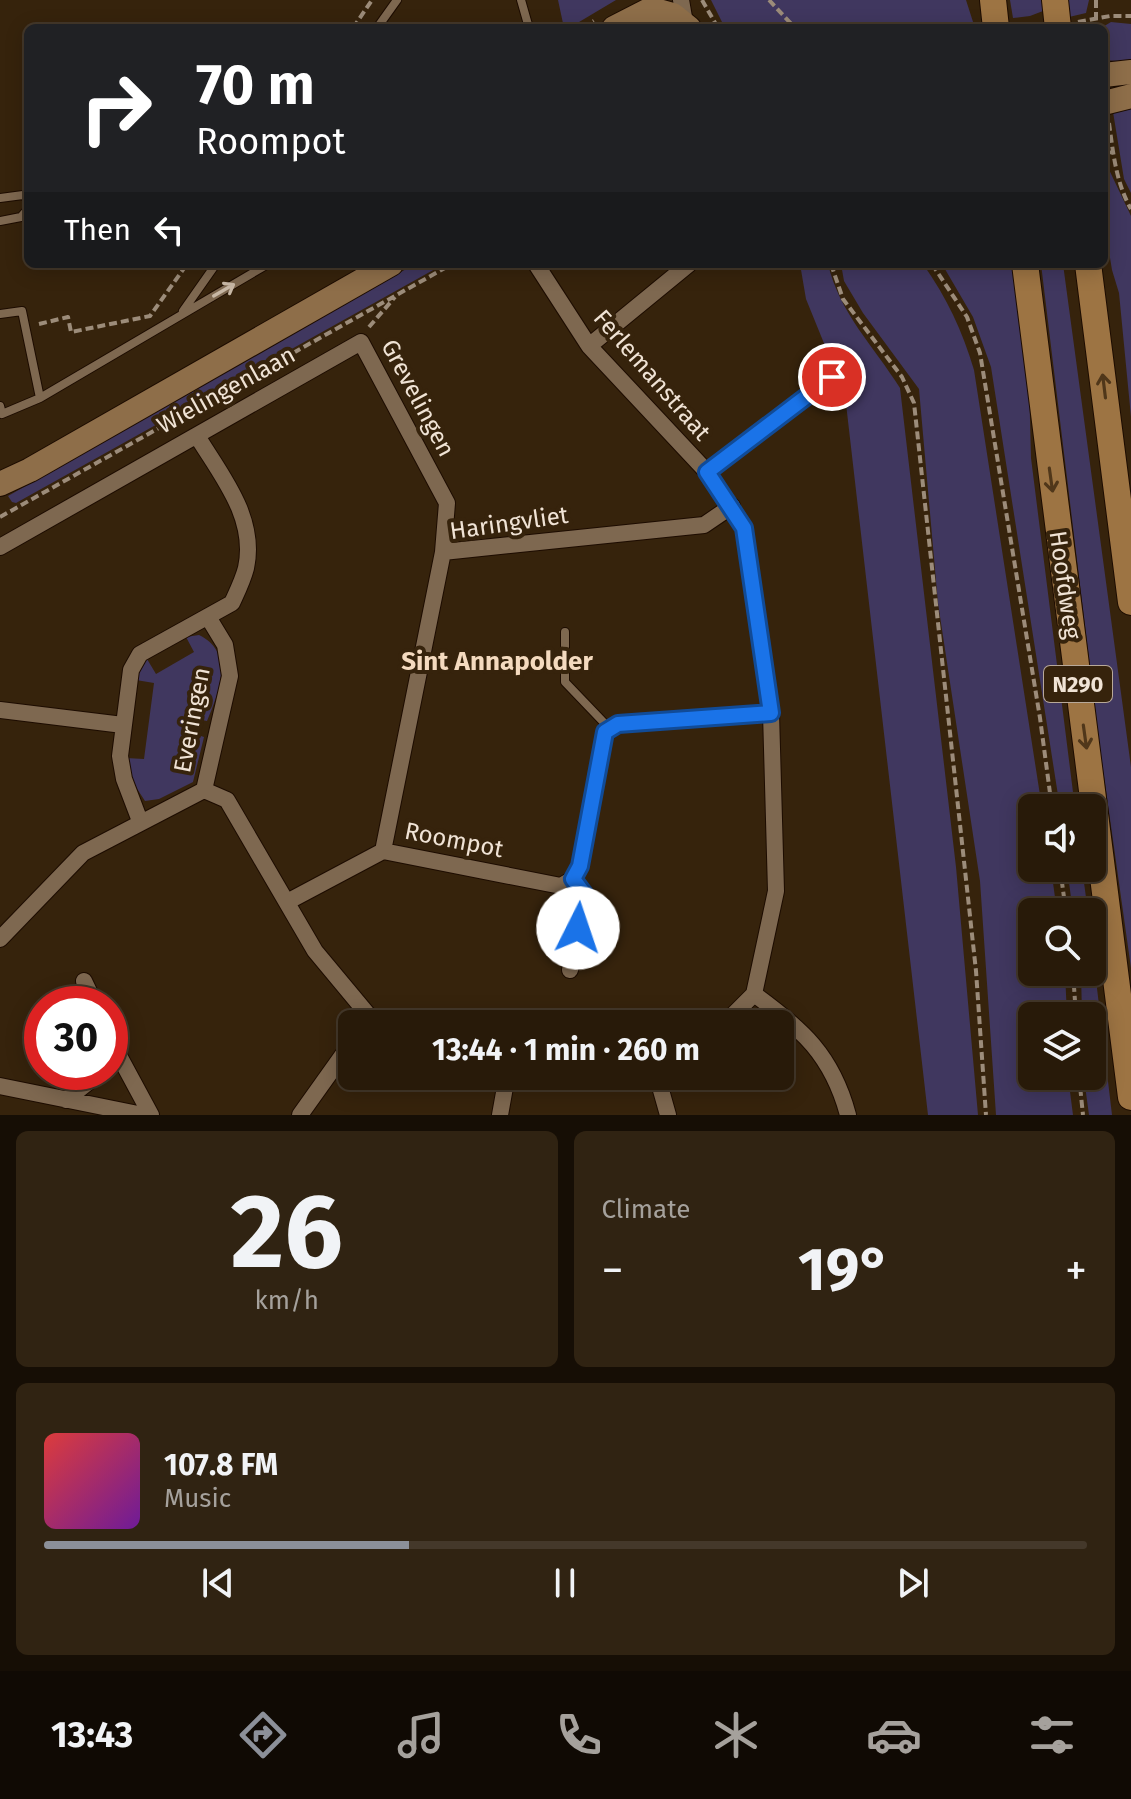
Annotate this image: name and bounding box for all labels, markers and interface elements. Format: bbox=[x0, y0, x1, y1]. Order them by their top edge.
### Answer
text: 70 m bbox=[196, 52, 315, 119]
icon: right bbox=[64, 56, 168, 160]
text: Roompot bbox=[196, 120, 346, 164]
icon: left bbox=[147, 208, 191, 252]
text: Then bbox=[64, 212, 131, 248]
one-way arrow bbox=[212, 282, 235, 298]
street label: Ferlemanstraat bbox=[588, 304, 717, 446]
street label: Grevelingen bbox=[375, 335, 461, 461]
street label: Wielingenlaan bbox=[152, 340, 300, 440]
pin bbox=[798, 343, 866, 411]
icon: arrive bbox=[810, 355, 854, 399]
one-way arrow bbox=[1096, 373, 1111, 400]
one-way arrow bbox=[1044, 467, 1059, 492]
street label: Haringvliet bbox=[448, 501, 570, 545]
street label: Hoofdweg bbox=[1044, 529, 1087, 642]
district label: Sint Annapolder bbox=[401, 646, 593, 677]
street label: Everingen bbox=[168, 665, 216, 775]
road number: N290 bbox=[1044, 666, 1112, 702]
one-way arrow bbox=[1078, 724, 1093, 750]
map controls bbox=[1018, 794, 1106, 1090]
button: sound bbox=[1018, 794, 1106, 882]
street label: Roompot bbox=[402, 817, 506, 863]
position arrow bbox=[536, 886, 620, 970]
button: search bbox=[1018, 898, 1106, 986]
speed limit sign: 30 bbox=[24, 986, 128, 1090]
button: layers bbox=[1018, 1002, 1106, 1090]
text: 13:44 · 1 min · 260 m bbox=[432, 1032, 700, 1068]
text: 26 bbox=[231, 1170, 343, 1295]
text: Climate bbox=[602, 1194, 690, 1225]
text: 19° bbox=[798, 1234, 891, 1306]
text: − bbox=[602, 1244, 624, 1297]
text: + bbox=[1065, 1244, 1087, 1297]
text: km/h bbox=[255, 1285, 319, 1316]
text: 107.8 FM bbox=[164, 1447, 278, 1483]
text: Music bbox=[164, 1483, 231, 1514]
icon: previous bbox=[196, 1561, 240, 1605]
icon: pause bbox=[543, 1561, 587, 1605]
icon: next bbox=[891, 1561, 935, 1605]
icon: directions bbox=[235, 1707, 291, 1763]
icon: music bbox=[393, 1707, 449, 1763]
icon: phone bbox=[551, 1707, 607, 1763]
icon: climate bbox=[708, 1707, 764, 1763]
icon: car bbox=[866, 1707, 922, 1763]
icon: filters bbox=[1024, 1707, 1080, 1763]
text: 13:43 bbox=[51, 1713, 133, 1757]

